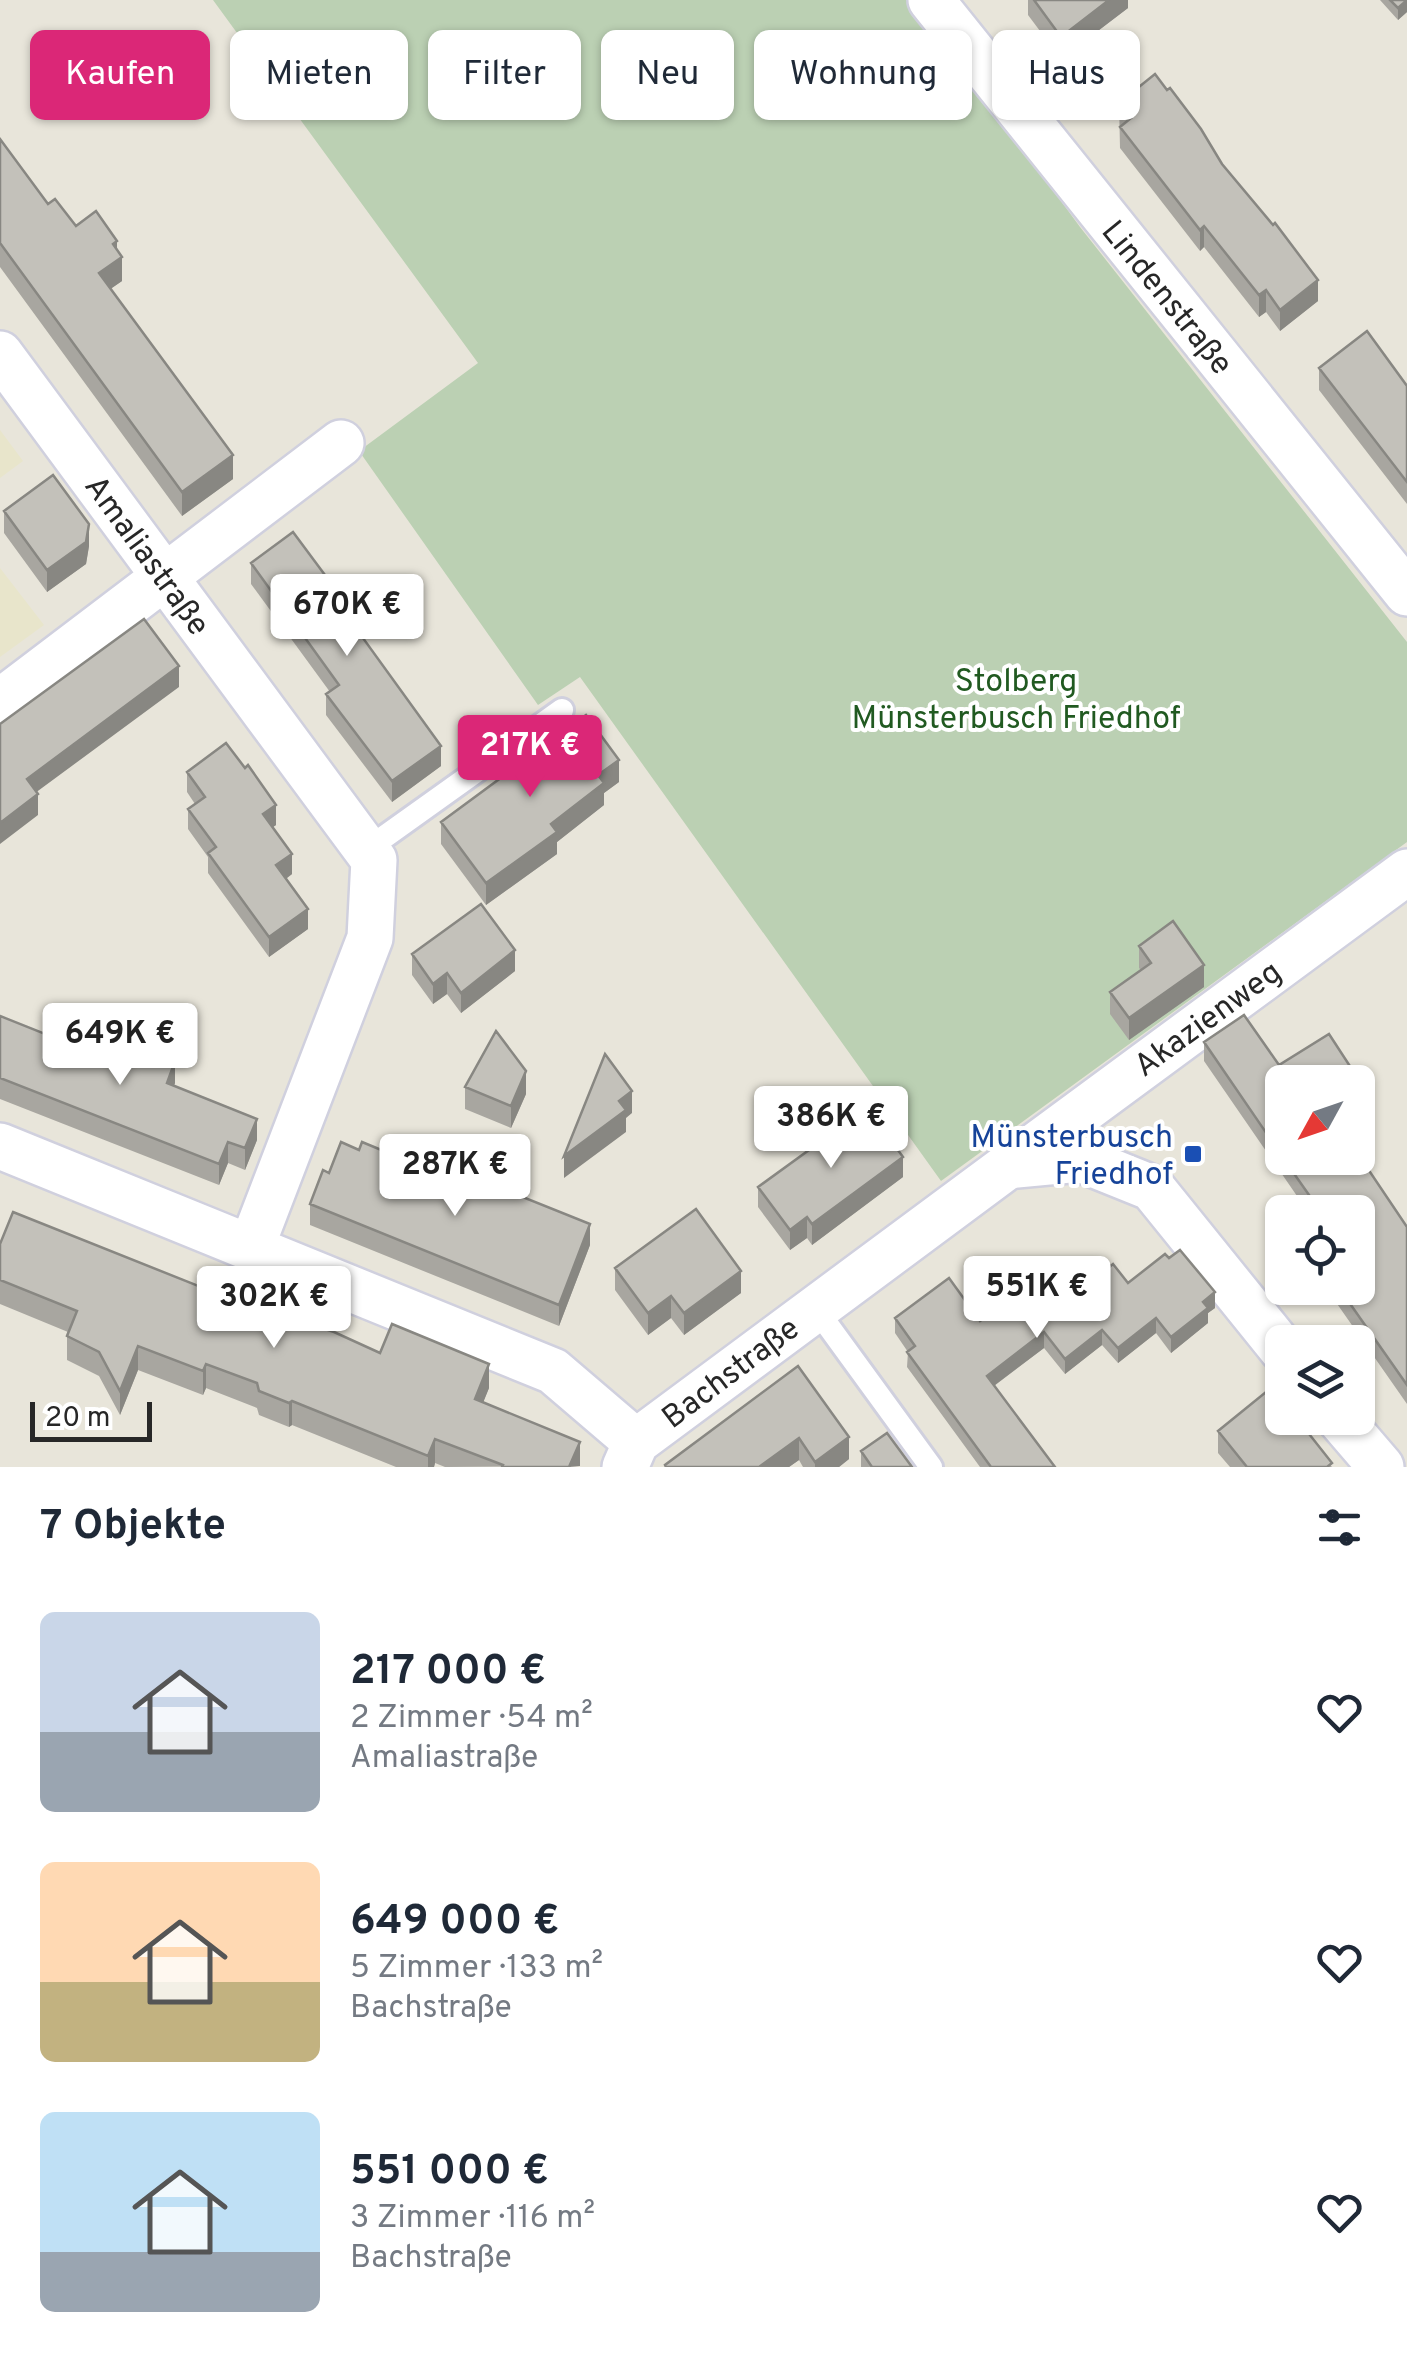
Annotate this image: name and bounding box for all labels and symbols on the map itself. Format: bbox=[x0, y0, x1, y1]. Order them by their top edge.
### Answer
street label: Lindenstraße bbox=[1091, 214, 1240, 384]
street label: Amaliastraße bbox=[74, 469, 217, 645]
pin: 670K € bbox=[266, 574, 428, 659]
park label: Stolberg Münsterbusch Friedhof bbox=[852, 663, 1181, 740]
pin: 217K € bbox=[449, 715, 611, 800]
street label: Akazienweg bbox=[1127, 954, 1290, 1087]
pin: 649K € bbox=[39, 1003, 201, 1088]
north arrow bbox=[1265, 1065, 1375, 1175]
pin: 386K € bbox=[750, 1086, 912, 1171]
place label: Münsterbusch Friedhof bbox=[970, 1119, 1173, 1196]
pin: 287K € bbox=[374, 1134, 536, 1219]
marker: Münsterbusch Friedhof bbox=[1182, 1143, 1204, 1165]
pin: 551K € bbox=[956, 1256, 1118, 1341]
pin: 302K € bbox=[193, 1266, 355, 1351]
street label: Bachstraße bbox=[655, 1310, 808, 1439]
scale bar bbox=[30, 1397, 152, 1442]

